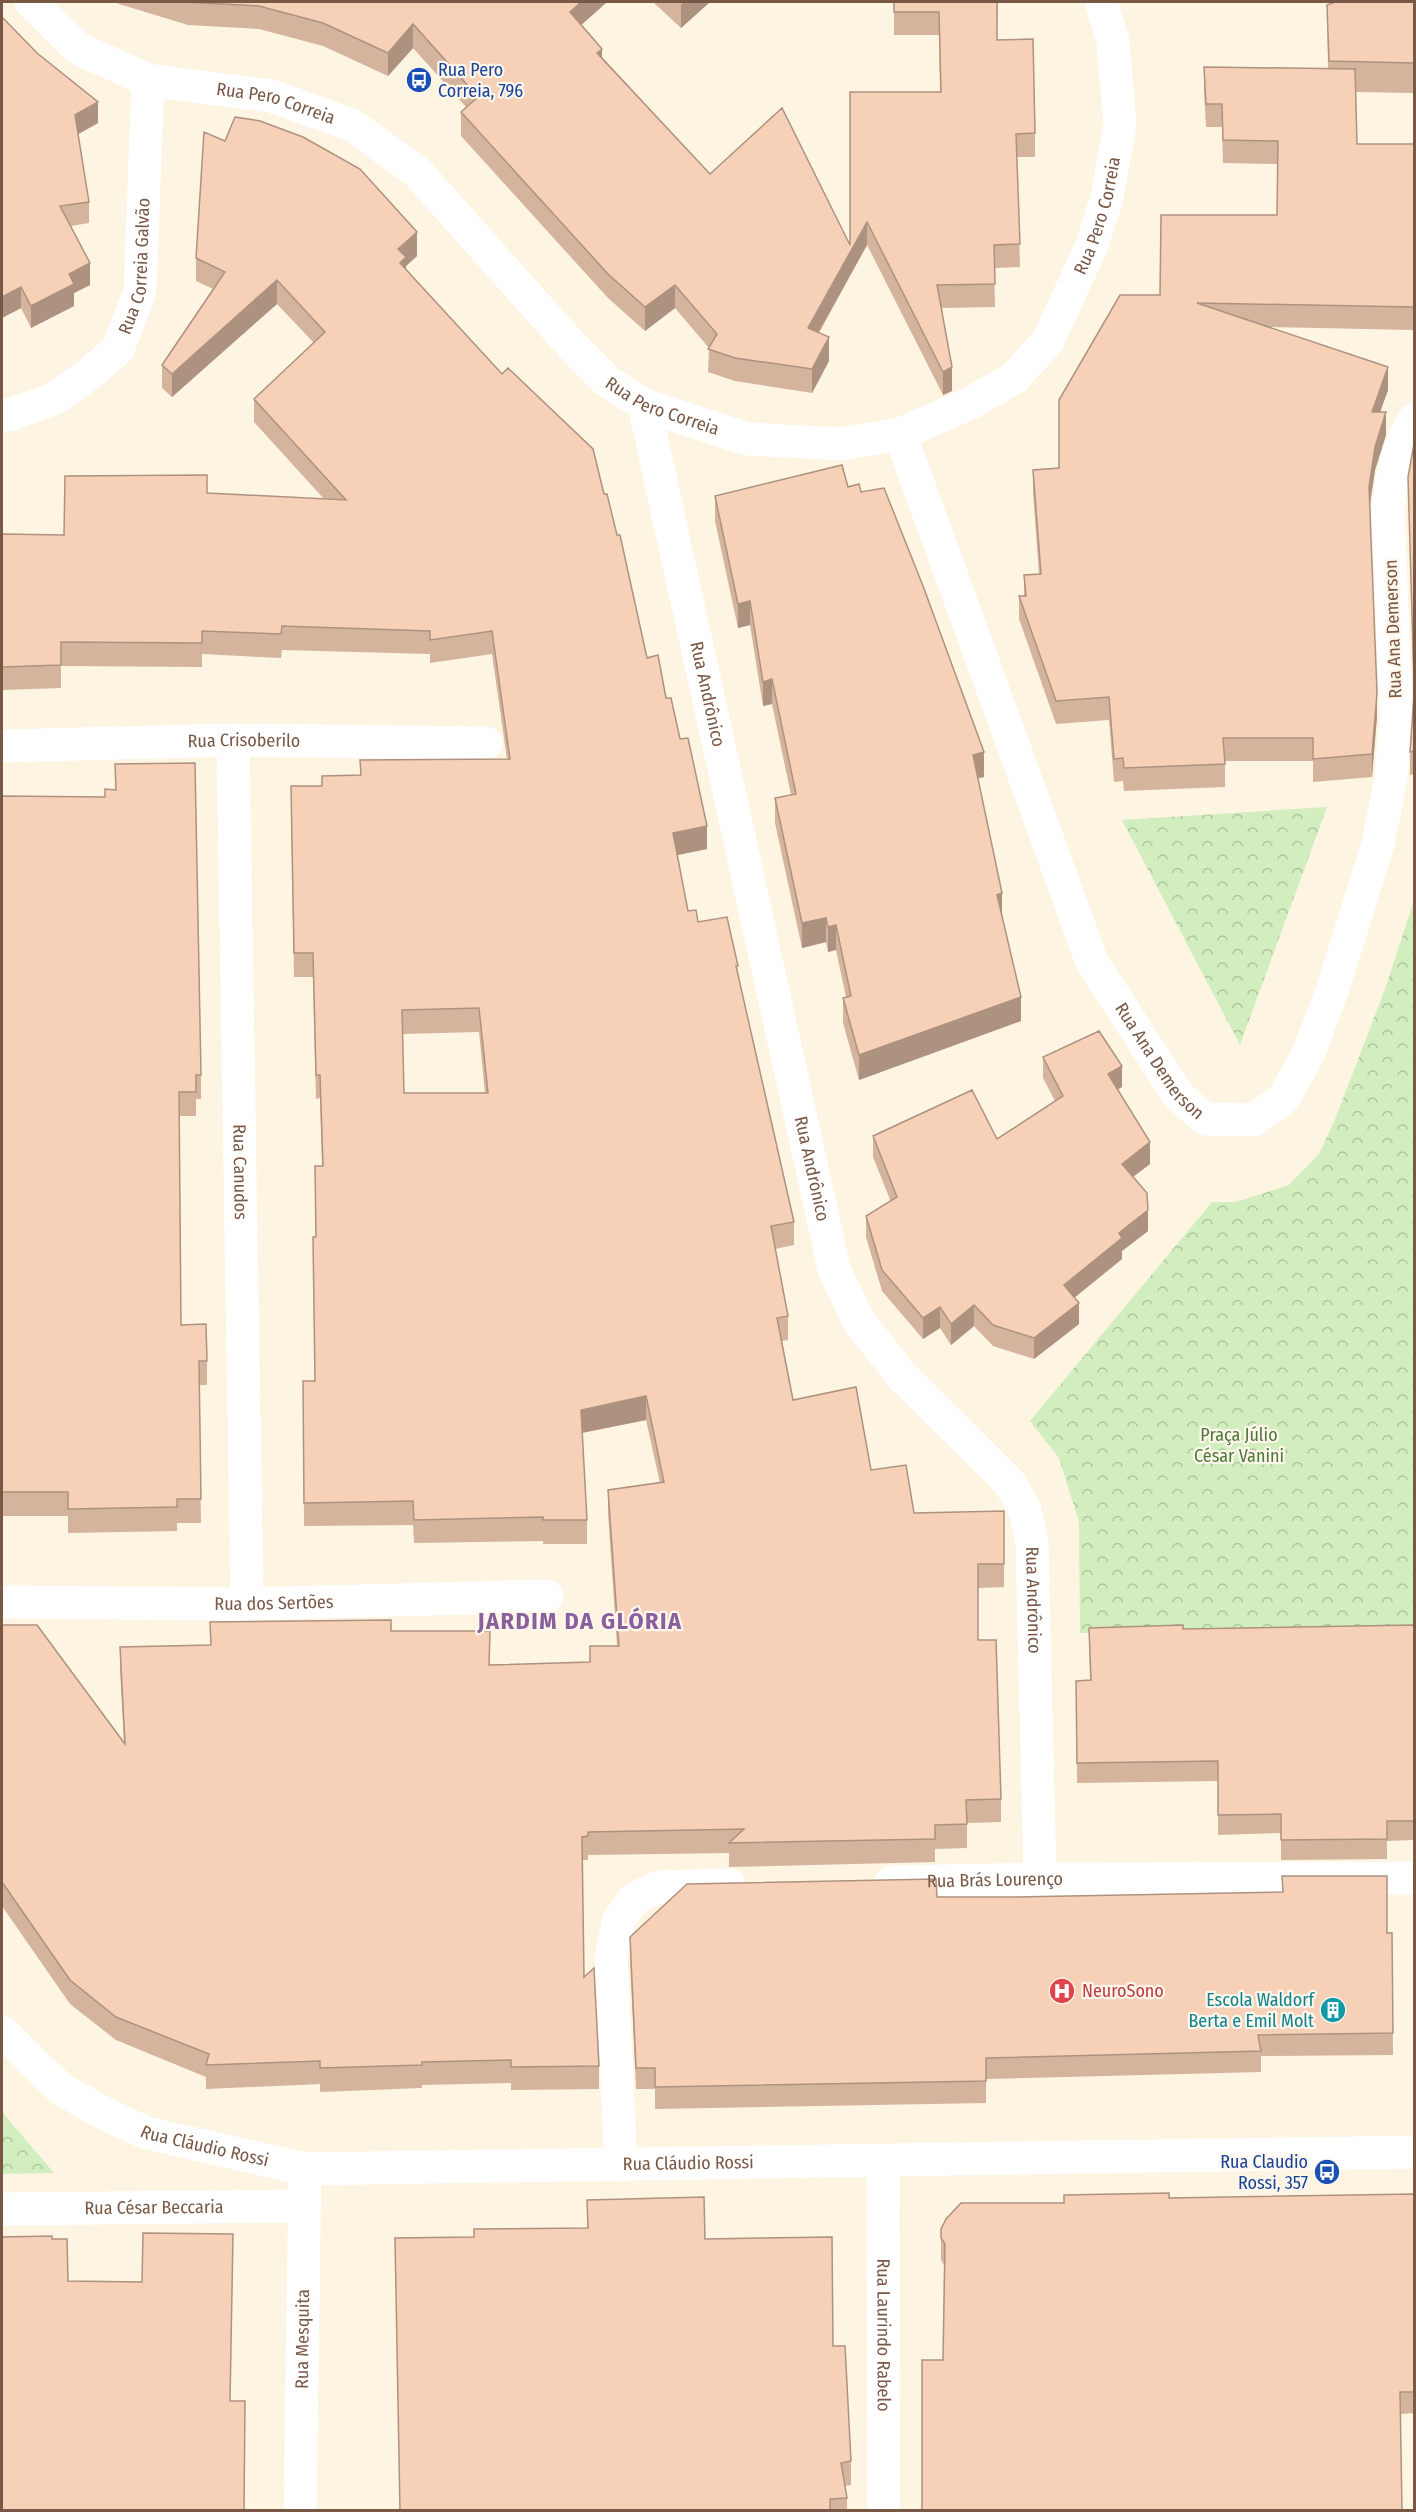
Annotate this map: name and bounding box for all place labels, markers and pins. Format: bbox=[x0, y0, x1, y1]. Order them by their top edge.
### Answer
place label: Rua Pero Correia, 796 bbox=[438, 59, 523, 102]
bus stop icon: Rua Pero Correia, 796 bbox=[404, 65, 434, 95]
hospital icon: NeuroSono bbox=[1047, 1976, 1077, 2006]
place label: NeuroSono bbox=[1082, 1980, 1164, 2002]
place label: Escola Waldorf Berta e Emil Molt bbox=[1189, 1989, 1315, 2032]
building icon: Escola Waldorf Berta e Emil Molt bbox=[1318, 1995, 1348, 2025]
place label: Rua Claudio Rossi, 357 bbox=[1220, 2151, 1308, 2194]
bus stop icon: Rua Claudio Rossi, 357 bbox=[1312, 2157, 1342, 2187]

